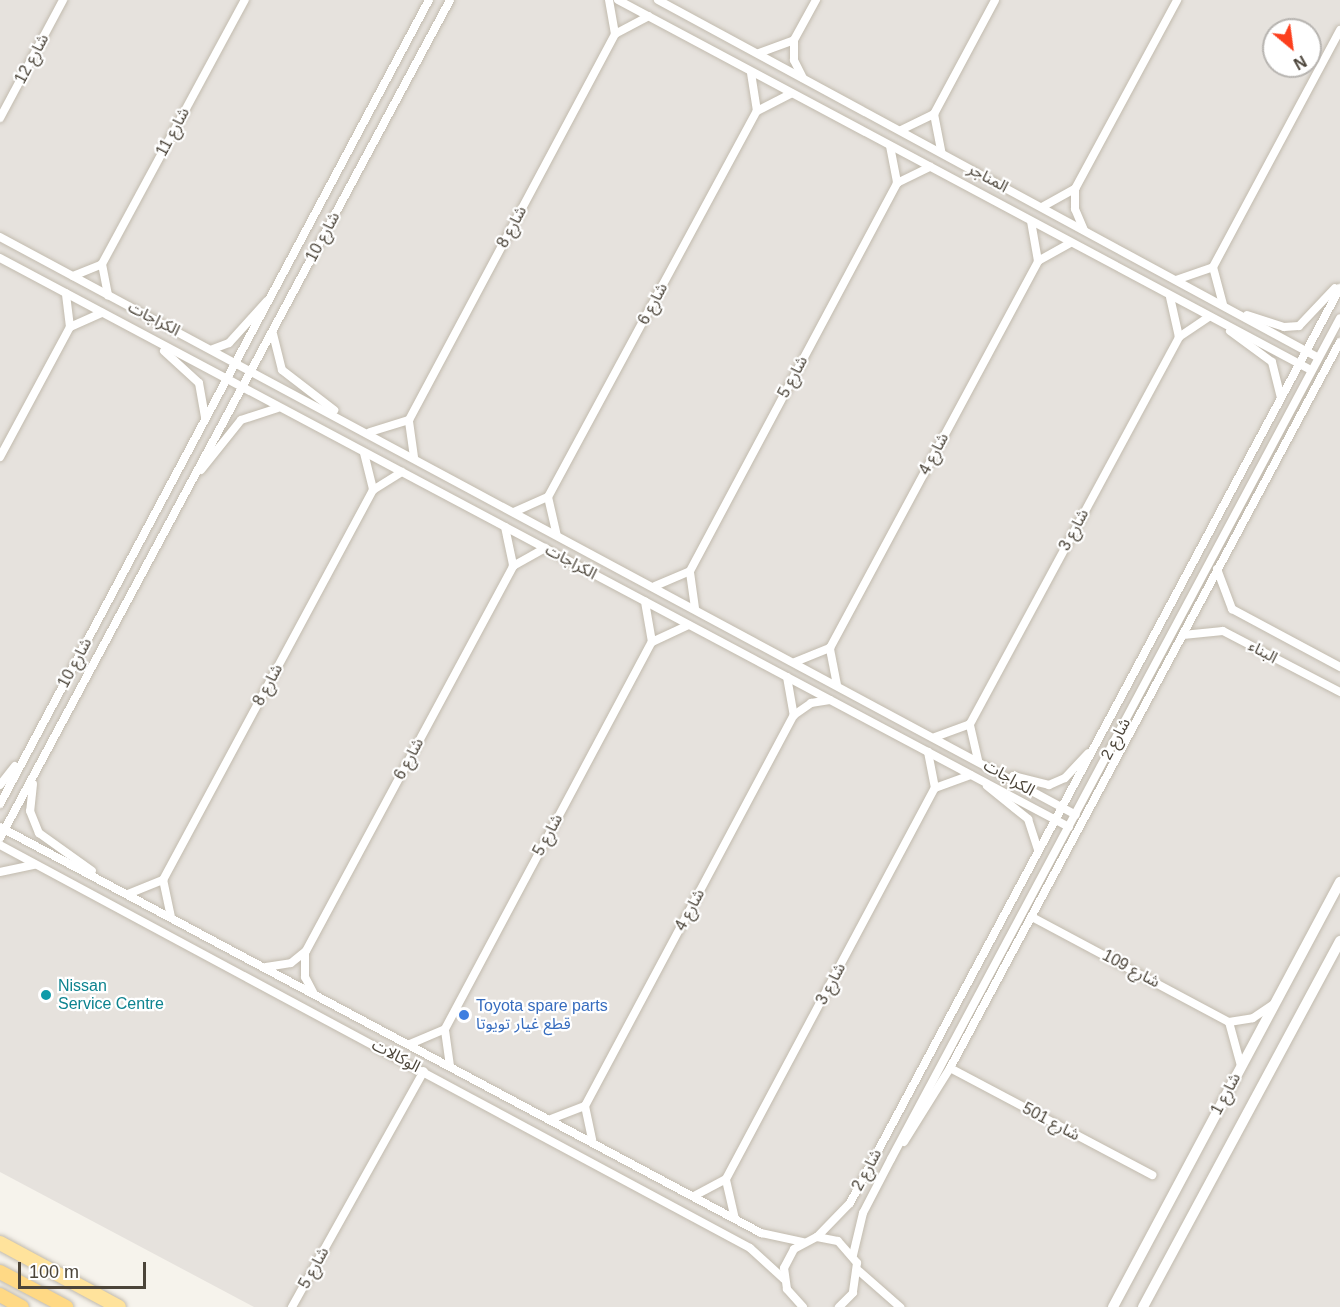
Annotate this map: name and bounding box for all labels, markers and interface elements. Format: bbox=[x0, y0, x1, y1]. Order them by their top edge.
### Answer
north arrow bbox=[1262, 18, 1322, 78]
street label: شارع 12 bbox=[11, 31, 53, 87]
text: N bbox=[1291, 52, 1309, 73]
street label: شارع 11 bbox=[152, 104, 194, 160]
street label: المناجر bbox=[964, 159, 1012, 197]
street label: شارع 8 bbox=[493, 203, 531, 251]
street label: شارع 10 bbox=[302, 209, 344, 265]
street label: شارع 6 bbox=[634, 280, 672, 328]
street label: الكراجات bbox=[125, 298, 183, 340]
street label: شارع 5 bbox=[774, 353, 812, 401]
street label: شارع 4 bbox=[915, 430, 953, 478]
street label: شارع 3 bbox=[1055, 506, 1093, 554]
street label: الكراجات bbox=[542, 540, 600, 584]
street label: شارع 10 bbox=[54, 635, 96, 691]
street label: البناء bbox=[1245, 636, 1281, 668]
street label: شارع 8 bbox=[249, 661, 287, 709]
street label: شارع 2 bbox=[1097, 715, 1135, 763]
street label: شارع 6 bbox=[390, 735, 428, 783]
street label: الكراجات bbox=[980, 756, 1038, 800]
street label: شارع 5 bbox=[529, 811, 567, 859]
street label: شارع 4 bbox=[671, 886, 709, 934]
street label: شارع 109 bbox=[1099, 946, 1163, 992]
street label: شارع 3 bbox=[812, 960, 850, 1008]
place label: Nissan Service Centre bbox=[58, 976, 164, 1014]
marker: Nissan Service Centre bbox=[39, 988, 53, 1002]
place label: Toyota spare parts قطع غيار تويوتا bbox=[476, 996, 608, 1034]
marker: Toyota spare parts قطع غيار تويوتا bbox=[457, 1008, 471, 1022]
street label: الوكالات bbox=[369, 1035, 423, 1077]
street label: شارع 1 bbox=[1207, 1070, 1245, 1118]
street label: شارع 501 bbox=[1019, 1099, 1083, 1145]
street label: شارع 2 bbox=[848, 1146, 886, 1194]
street label: شارع 5 bbox=[295, 1244, 333, 1292]
scale bar bbox=[21, 1250, 148, 1288]
text: 100 m bbox=[29, 1262, 79, 1282]

